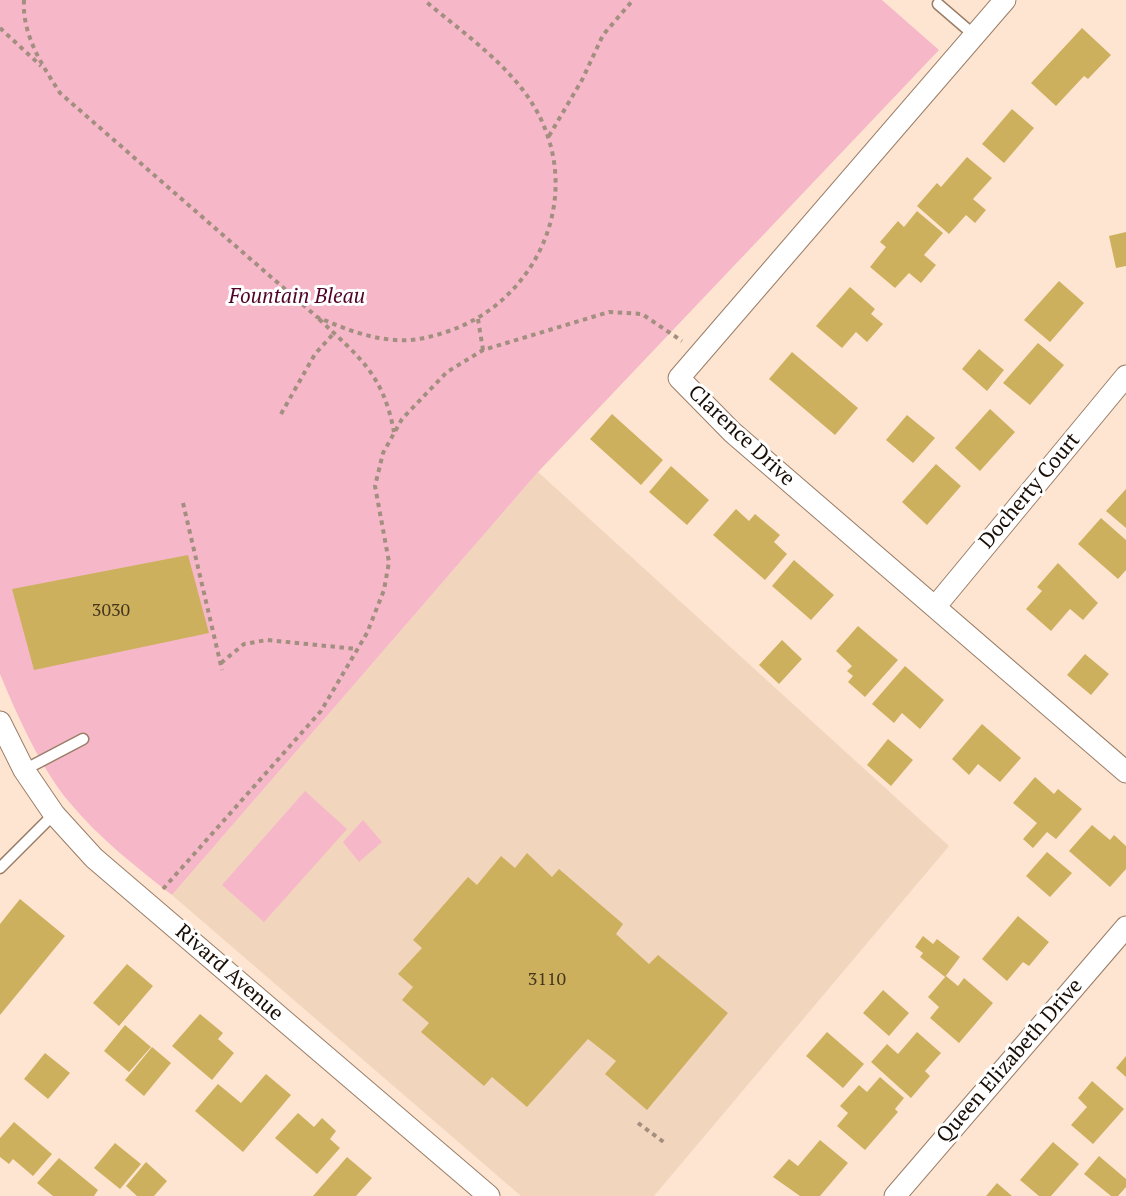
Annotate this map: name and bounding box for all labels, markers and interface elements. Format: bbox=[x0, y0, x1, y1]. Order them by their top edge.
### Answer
park label: Fountain Bleau bbox=[229, 284, 365, 310]
street label: Clarence Drive bbox=[682, 380, 800, 492]
street label: Docherty Court bbox=[974, 428, 1086, 554]
house number: 3030 bbox=[92, 600, 130, 622]
street label: Rivard Avenue bbox=[170, 919, 288, 1027]
house number: 3110 bbox=[528, 969, 566, 991]
street label: Queen Elizabeth Drive bbox=[932, 974, 1088, 1148]

